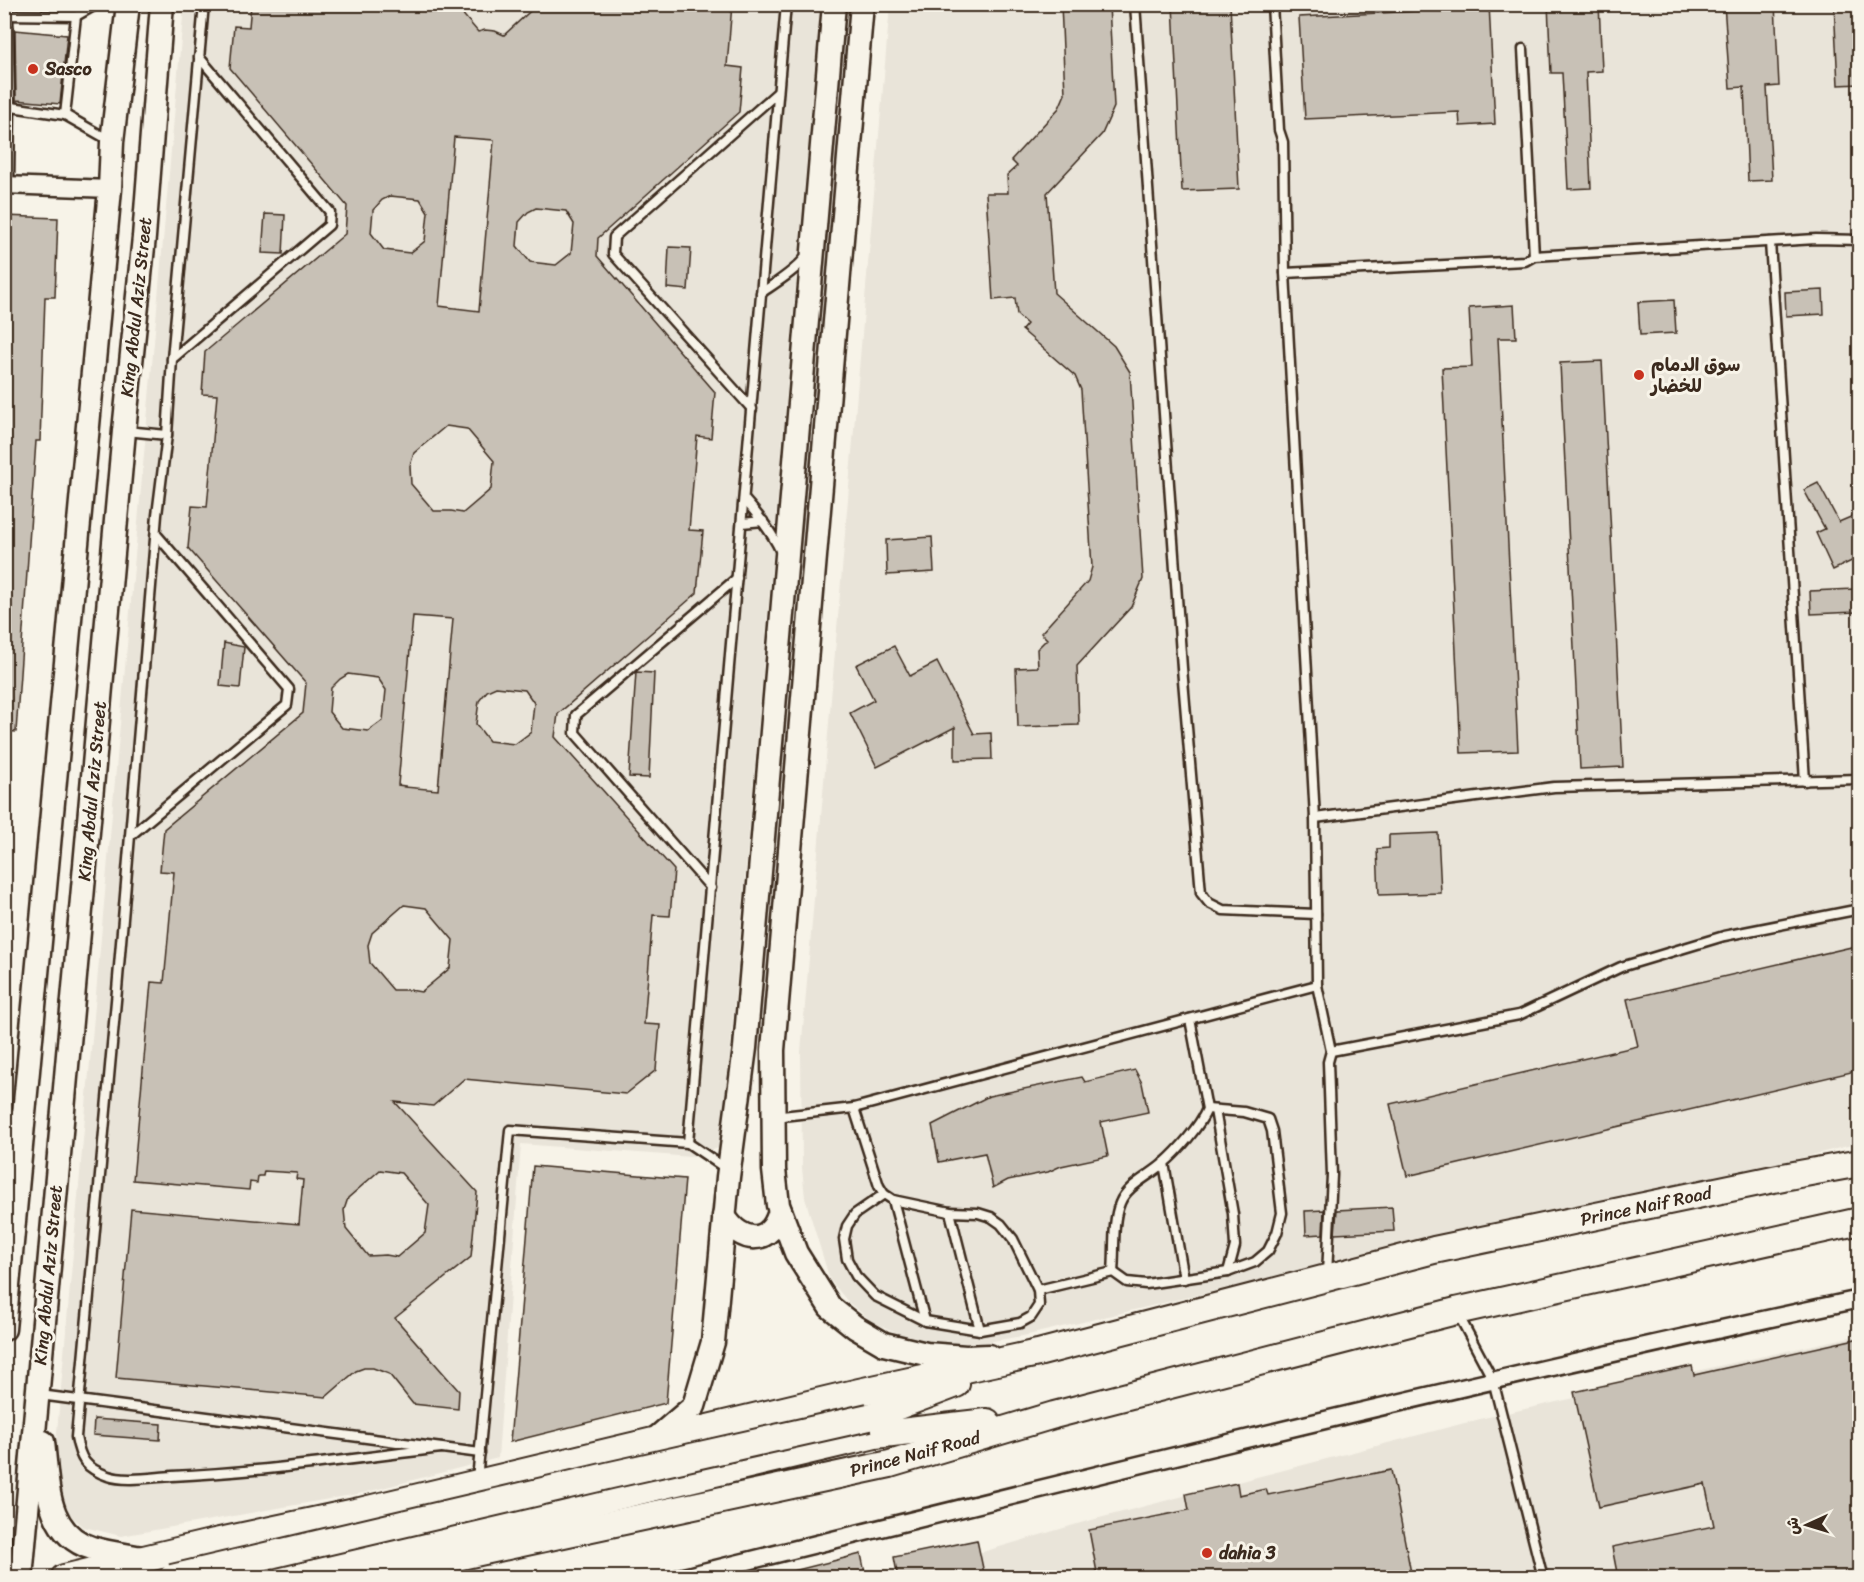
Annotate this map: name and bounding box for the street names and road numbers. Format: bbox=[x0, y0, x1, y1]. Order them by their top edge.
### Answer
street label: King Abdul Aziz Street bbox=[111, 215, 161, 398]
street label: King Abdul Aziz Street bbox=[68, 700, 116, 882]
street label: Prince Naif Road bbox=[1577, 1176, 1716, 1236]
street label: King Abdul Aziz Street bbox=[24, 1184, 72, 1366]
street label: Prince Naif Road bbox=[846, 1421, 985, 1487]

